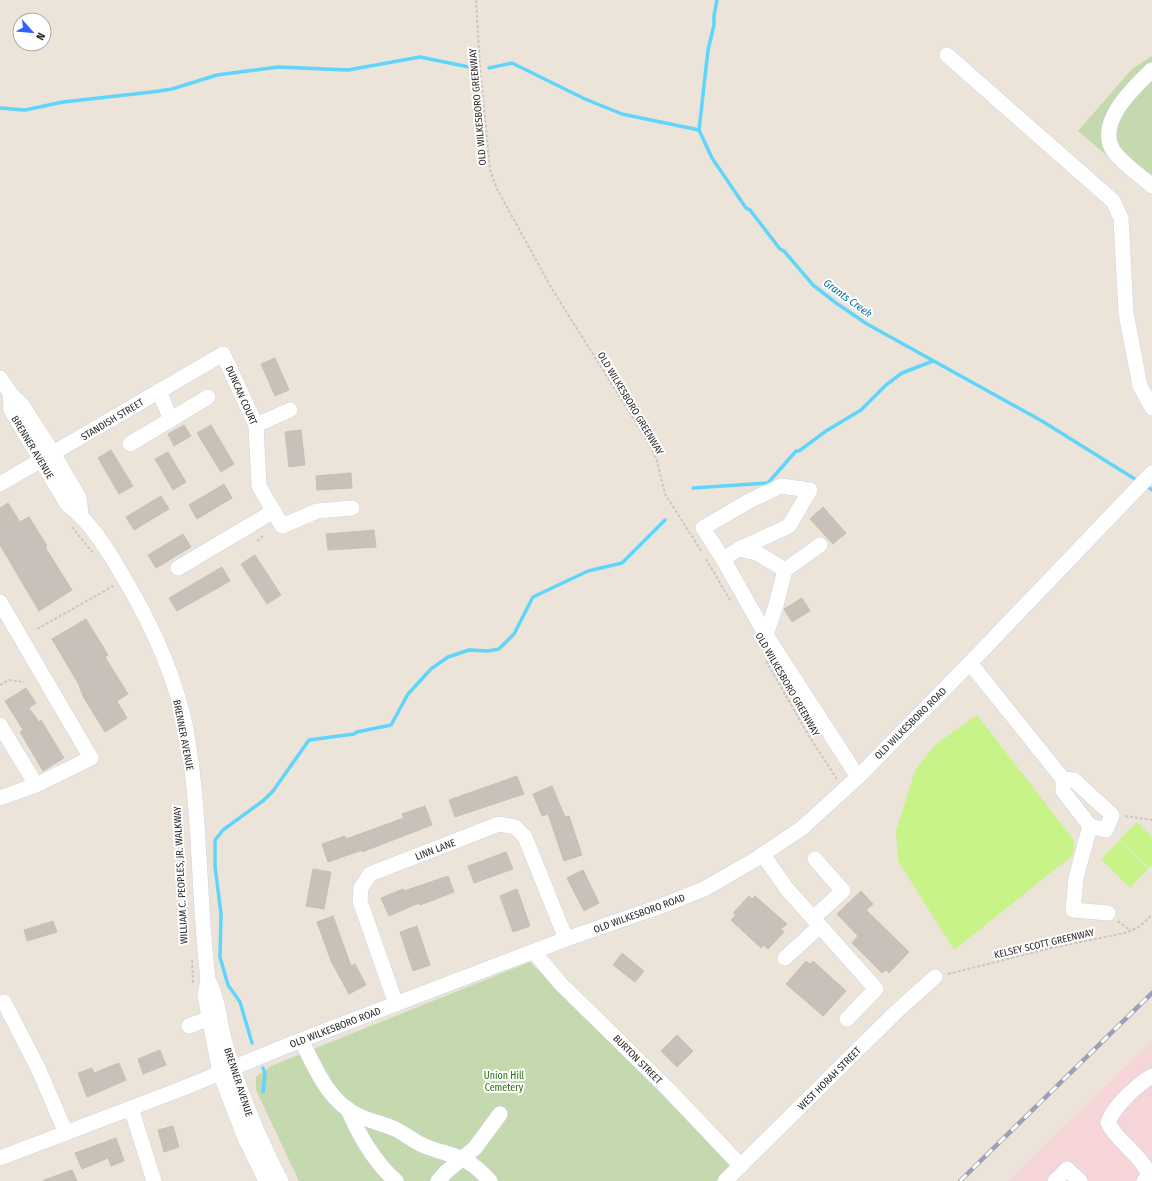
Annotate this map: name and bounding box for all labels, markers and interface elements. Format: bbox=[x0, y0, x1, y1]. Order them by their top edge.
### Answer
north arrow bbox=[12, 12, 52, 52]
text: N bbox=[33, 30, 48, 42]
street label: OLD WILKESBORO GREENWAY bbox=[467, 48, 489, 166]
water label: Grants Creek bbox=[821, 276, 875, 321]
street label: OLD WILKESBORO GREENWAY bbox=[595, 350, 666, 457]
street label: DUNCAN COURT bbox=[223, 364, 260, 427]
street label: STANDISH STREET bbox=[79, 396, 146, 443]
street label: BRENNER AVENUE bbox=[9, 414, 56, 482]
street label: OLD WILKESBORO GREENWAY bbox=[752, 630, 822, 739]
street label: OLD WILKESBORO ROAD bbox=[872, 685, 949, 762]
street label: BRENNER AVENUE bbox=[170, 699, 196, 772]
street label: WILLIAM C. PEOPLES, JR. WALKWAY bbox=[171, 806, 191, 944]
street label: LINN LANE bbox=[414, 837, 457, 863]
street label: OLD WILKESBORO ROAD bbox=[592, 892, 687, 936]
street label: KELSEY SCOTT GREENWAY bbox=[993, 927, 1095, 961]
street label: OLD WILKESBORO ROAD bbox=[288, 1005, 383, 1051]
street label: BURTON STREET bbox=[610, 1033, 665, 1087]
street label: WEST HORAH STREET bbox=[796, 1044, 864, 1113]
street label: BRENNER AVENUE bbox=[221, 1046, 255, 1119]
park label: Union Hill Cemetery bbox=[484, 1070, 525, 1094]

